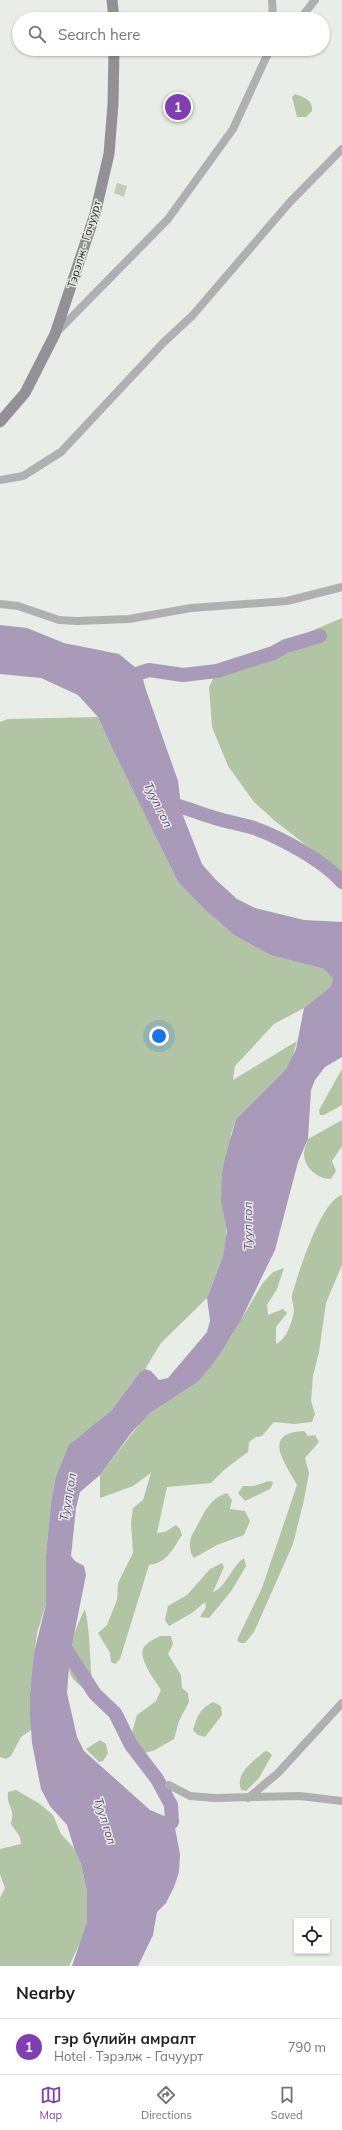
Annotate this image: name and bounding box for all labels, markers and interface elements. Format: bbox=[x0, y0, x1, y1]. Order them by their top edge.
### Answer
search box bbox=[12, 12, 330, 56]
icon: search bbox=[26, 23, 48, 45]
text: Search here bbox=[58, 25, 140, 44]
pin: 1 bbox=[165, 92, 191, 122]
street label: Тэрэлж - Гачуурт bbox=[64, 198, 104, 290]
water label: Туул гол bbox=[141, 780, 176, 830]
your location bbox=[149, 1026, 169, 1046]
water label: Туул гол bbox=[240, 1202, 255, 1250]
water label: Туул гол bbox=[56, 1472, 79, 1522]
water label: Туул гол bbox=[91, 1796, 120, 1846]
map controls bbox=[294, 1918, 330, 1954]
button: locate bbox=[294, 1918, 330, 1954]
text: Nearby bbox=[16, 1982, 75, 2003]
text: гэр бүлийн амралт bbox=[54, 2029, 196, 2048]
text: 1 bbox=[25, 2039, 33, 2055]
text: 790 m bbox=[288, 2039, 326, 2055]
text: Hotel · Тэрэлж - Гачуурт bbox=[54, 2048, 203, 2064]
tab: Map bbox=[39, 2084, 62, 2122]
tab: Directions bbox=[141, 2084, 192, 2122]
tab: Saved bbox=[271, 2084, 303, 2122]

